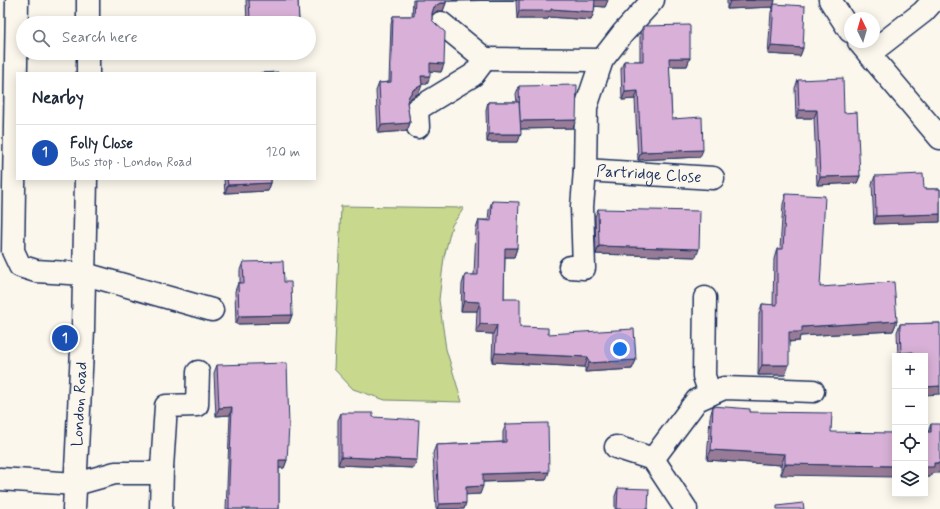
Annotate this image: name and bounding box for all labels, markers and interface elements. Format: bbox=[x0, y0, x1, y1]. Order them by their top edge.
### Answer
north arrow bbox=[844, 12, 880, 48]
search box bbox=[16, 16, 316, 60]
icon: search bbox=[30, 27, 52, 49]
text: Search here bbox=[62, 28, 138, 48]
text: Nearby bbox=[32, 87, 84, 109]
text: Folly Close bbox=[70, 134, 133, 154]
text: 1 bbox=[42, 144, 48, 161]
text: 120 m bbox=[266, 144, 300, 161]
text: Bus stop · London Road bbox=[70, 154, 192, 171]
street label: Partridge Close bbox=[596, 160, 702, 188]
pin: 1 bbox=[52, 323, 78, 353]
your location bbox=[610, 339, 630, 359]
map controls bbox=[892, 353, 928, 497]
button: + bbox=[892, 353, 928, 389]
street label: London Road bbox=[67, 361, 92, 447]
button: − bbox=[892, 389, 928, 425]
button: locate bbox=[892, 425, 928, 461]
button: layers bbox=[892, 461, 928, 497]

